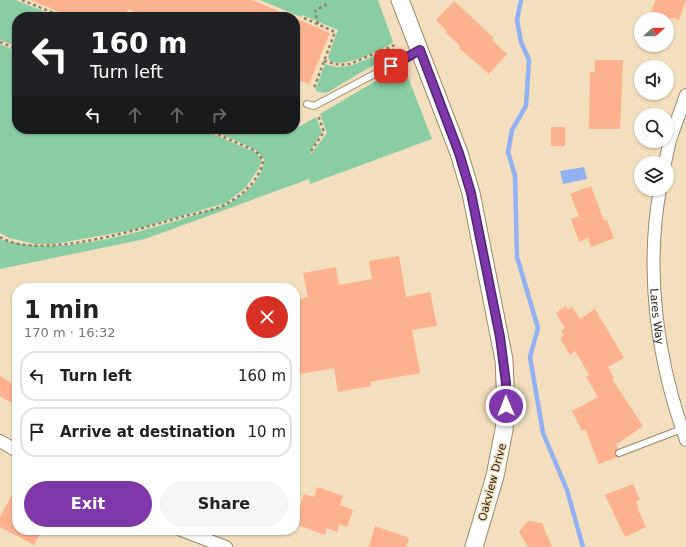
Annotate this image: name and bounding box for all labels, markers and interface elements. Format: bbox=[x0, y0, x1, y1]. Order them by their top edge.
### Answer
north arrow bbox=[634, 12, 674, 52]
map controls bbox=[634, 12, 674, 196]
text: 160 m bbox=[90, 27, 187, 60]
icon: left bbox=[24, 28, 76, 80]
pin bbox=[374, 49, 408, 83]
icon: arrive bbox=[380, 55, 402, 77]
button: sound bbox=[634, 60, 674, 100]
text: Turn left bbox=[90, 61, 163, 82]
icon: left bbox=[82, 104, 104, 126]
icon: ahead bbox=[124, 104, 146, 126]
icon: ahead bbox=[166, 104, 188, 126]
icon: right bbox=[208, 104, 230, 126]
button: search bbox=[634, 108, 674, 148]
button: layers bbox=[634, 156, 674, 196]
street label: Lares Way bbox=[647, 288, 667, 346]
text: 1 min bbox=[24, 296, 99, 324]
button: close bbox=[246, 296, 288, 338]
text: 170 m · 16:32 bbox=[24, 325, 115, 340]
icon: left bbox=[26, 365, 48, 387]
text: Turn left bbox=[60, 367, 132, 385]
text: 160 m bbox=[238, 367, 286, 385]
position arrow bbox=[485, 385, 527, 427]
icon: arrive bbox=[26, 421, 48, 443]
text: Arrive at destination bbox=[60, 423, 235, 441]
text: 10 m bbox=[248, 423, 286, 441]
street label: Oakview Drive bbox=[476, 442, 509, 522]
button: Exit bbox=[24, 481, 152, 527]
button: Share bbox=[160, 481, 288, 527]

